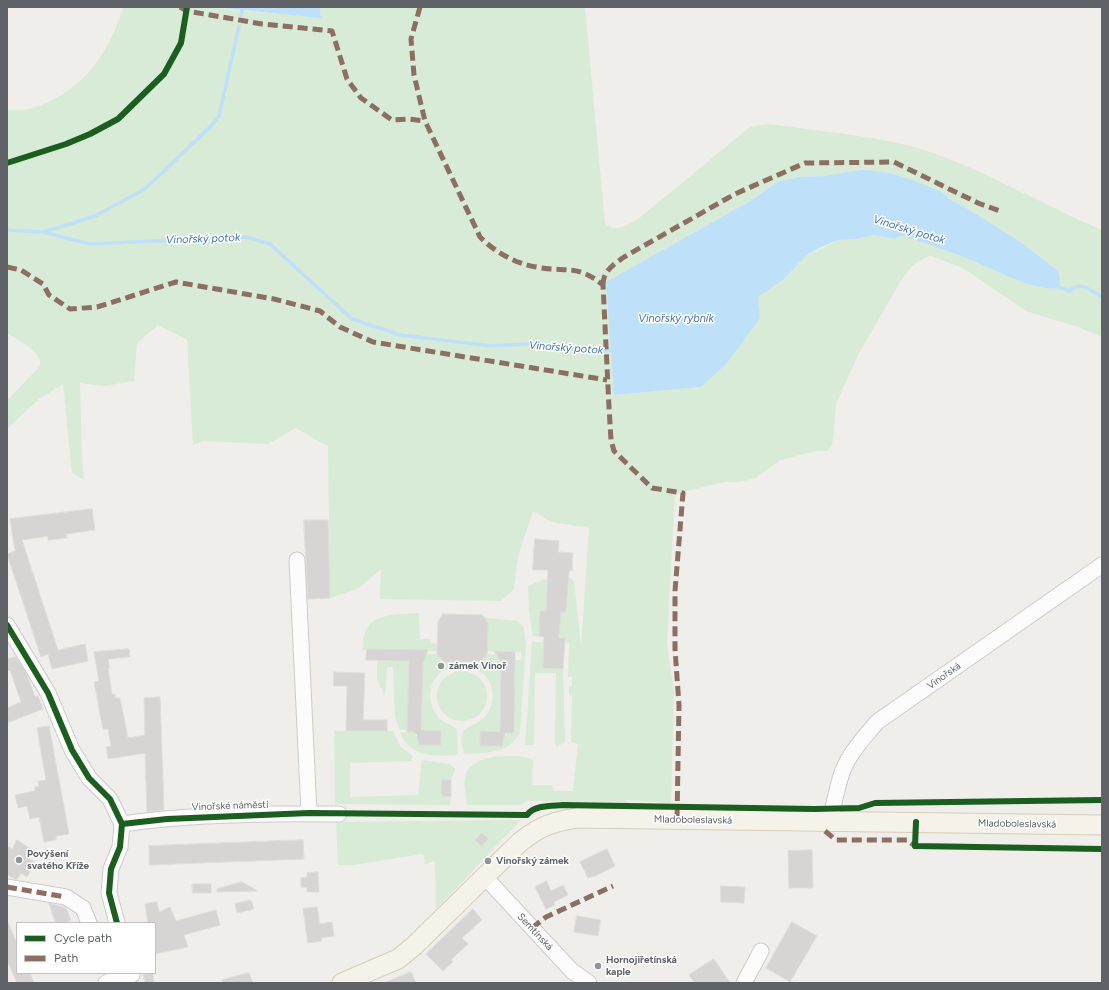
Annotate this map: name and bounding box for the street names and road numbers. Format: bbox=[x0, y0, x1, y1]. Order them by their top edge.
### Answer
street label: Vinořská bbox=[925, 660, 963, 692]
street label: Vinořské náměstí bbox=[191, 799, 269, 813]
street label: Mladoboleslavská bbox=[654, 813, 732, 827]
street label: Mladoboleslavská bbox=[978, 817, 1056, 831]
street label: Semtínská bbox=[515, 911, 555, 953]

